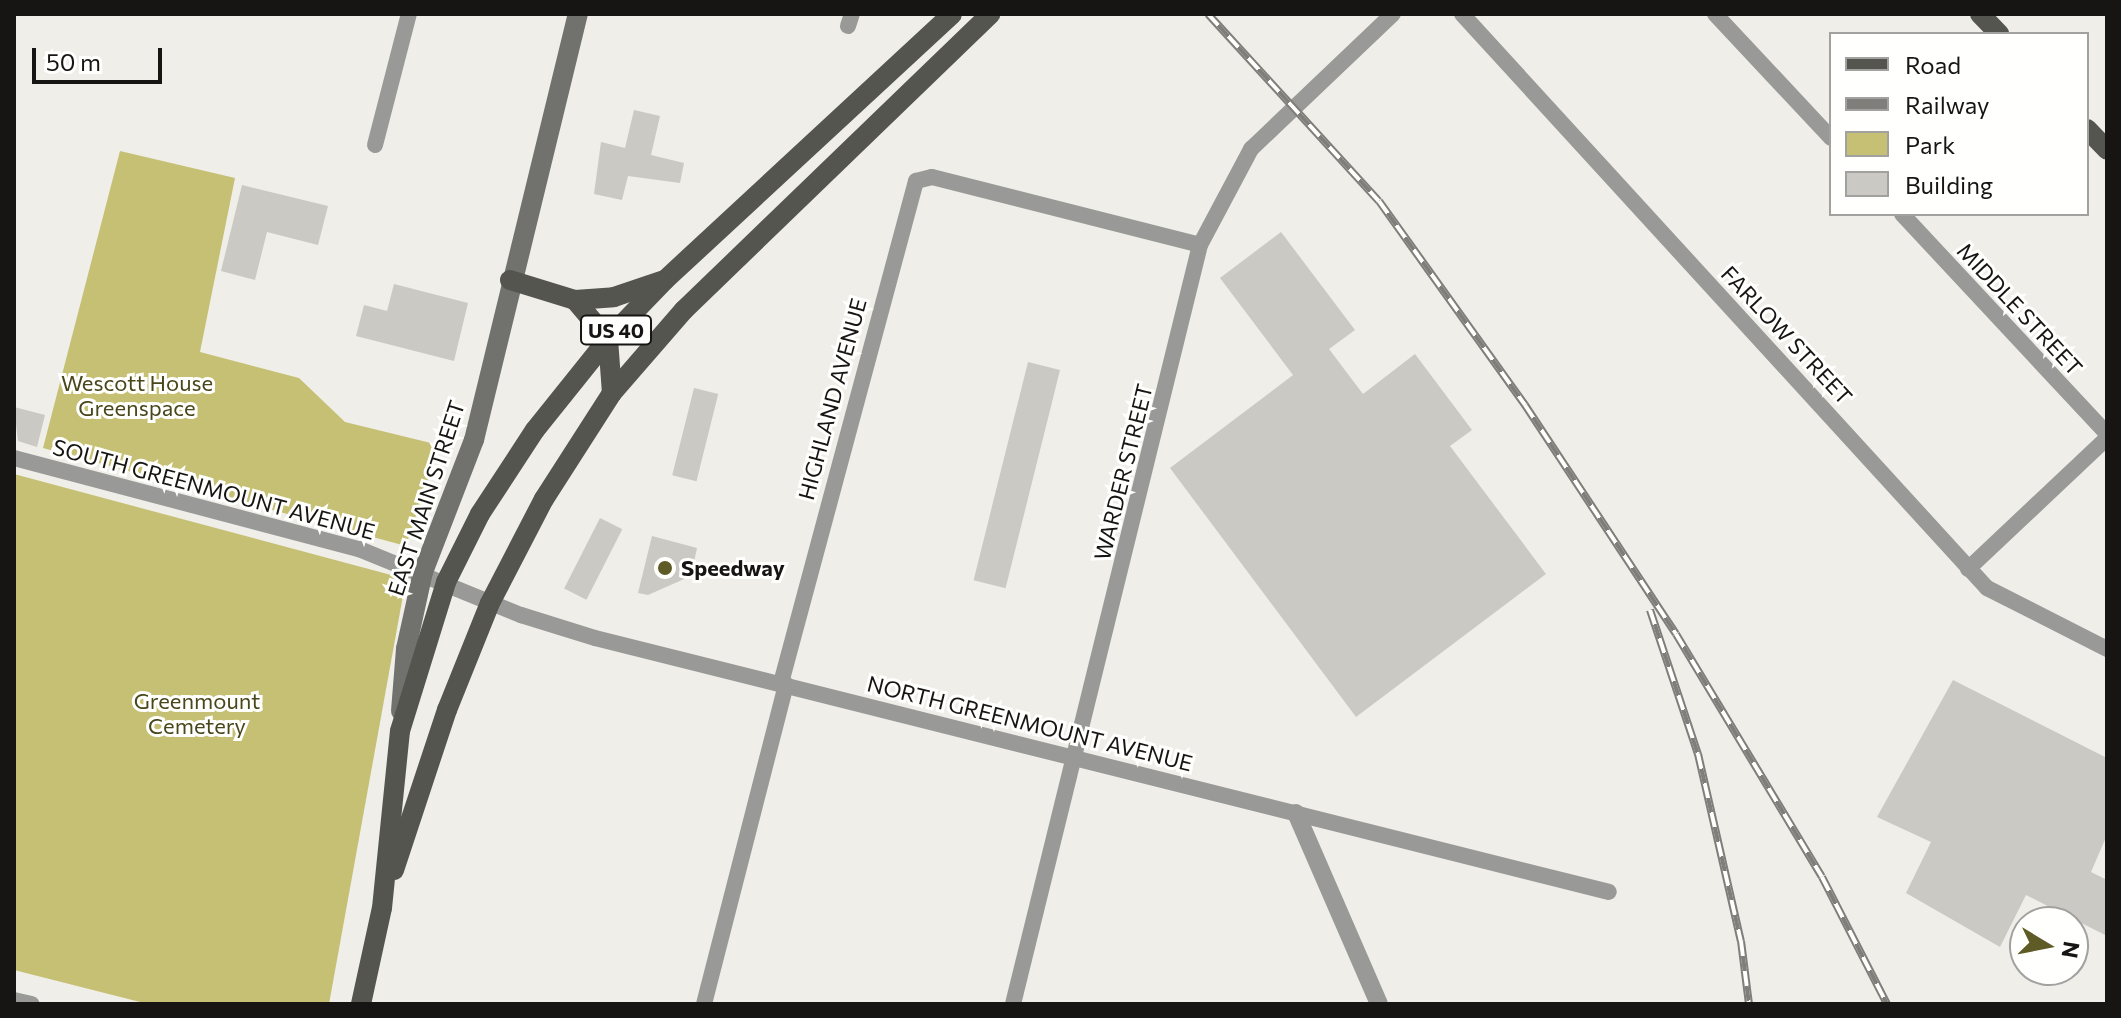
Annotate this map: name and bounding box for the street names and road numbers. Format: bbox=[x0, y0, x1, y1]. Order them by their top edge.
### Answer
street label: MIDDLE STREET bbox=[1952, 237, 2088, 381]
street label: FARLOW STREET bbox=[1716, 260, 1858, 410]
street label: HIGHLAND AVENUE bbox=[792, 295, 872, 503]
road number: US 40 bbox=[580, 314, 652, 346]
street label: WARDER STREET bbox=[1088, 381, 1158, 563]
street label: EAST MAIN STREET bbox=[382, 397, 470, 599]
street label: SOUTH GREENMOUNT AVENUE bbox=[50, 433, 378, 545]
street label: NORTH GREENMOUNT AVENUE bbox=[865, 670, 1195, 776]

